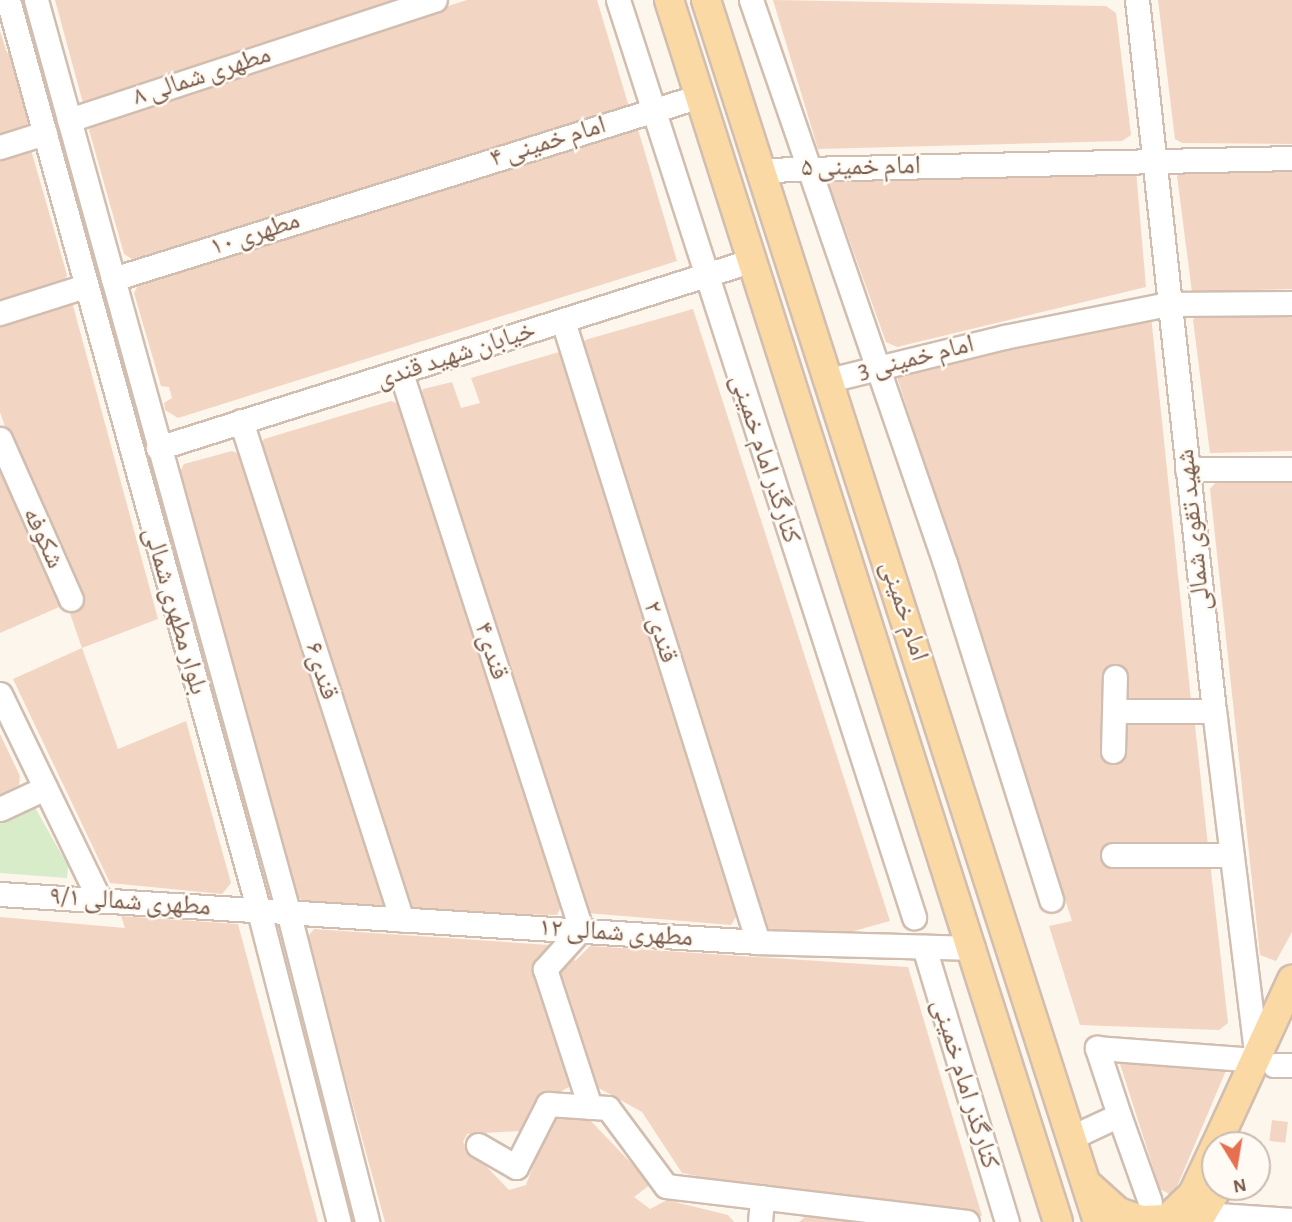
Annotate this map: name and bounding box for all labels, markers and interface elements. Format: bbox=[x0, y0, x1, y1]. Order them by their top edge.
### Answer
street label: مطهری شمالی ۸ bbox=[129, 39, 275, 113]
street label: امام خمینی ۴ bbox=[486, 110, 610, 174]
street label: امام خمینی ۵ bbox=[801, 150, 921, 184]
street label: مطهری ۱۰ bbox=[206, 205, 304, 263]
street label: خیابان شهید قندی bbox=[372, 315, 540, 395]
street label: امام خمینی 3 bbox=[855, 329, 977, 387]
street label: کنارگذر امام خمینی bbox=[723, 370, 807, 548]
street label: شهید تقوی شمالی bbox=[1170, 448, 1218, 612]
street label: شکوفه bbox=[15, 502, 71, 574]
street label: بلوار مطهری شمالی bbox=[136, 524, 214, 698]
street label: امام خمینی bbox=[873, 557, 935, 665]
street label: قندی ۲ bbox=[636, 597, 684, 667]
street label: قندی۴ bbox=[467, 618, 515, 684]
street label: قندی۶ bbox=[297, 638, 345, 704]
street label: مطهری شمالی ۹/۱ bbox=[48, 881, 212, 923]
street label: مطهری شمالی ۱۲ bbox=[538, 912, 694, 954]
street label: کنارگذر امام خمینی bbox=[924, 995, 1006, 1173]
north arrow bbox=[1201, 1131, 1271, 1201]
text: N bbox=[1231, 1175, 1248, 1196]

